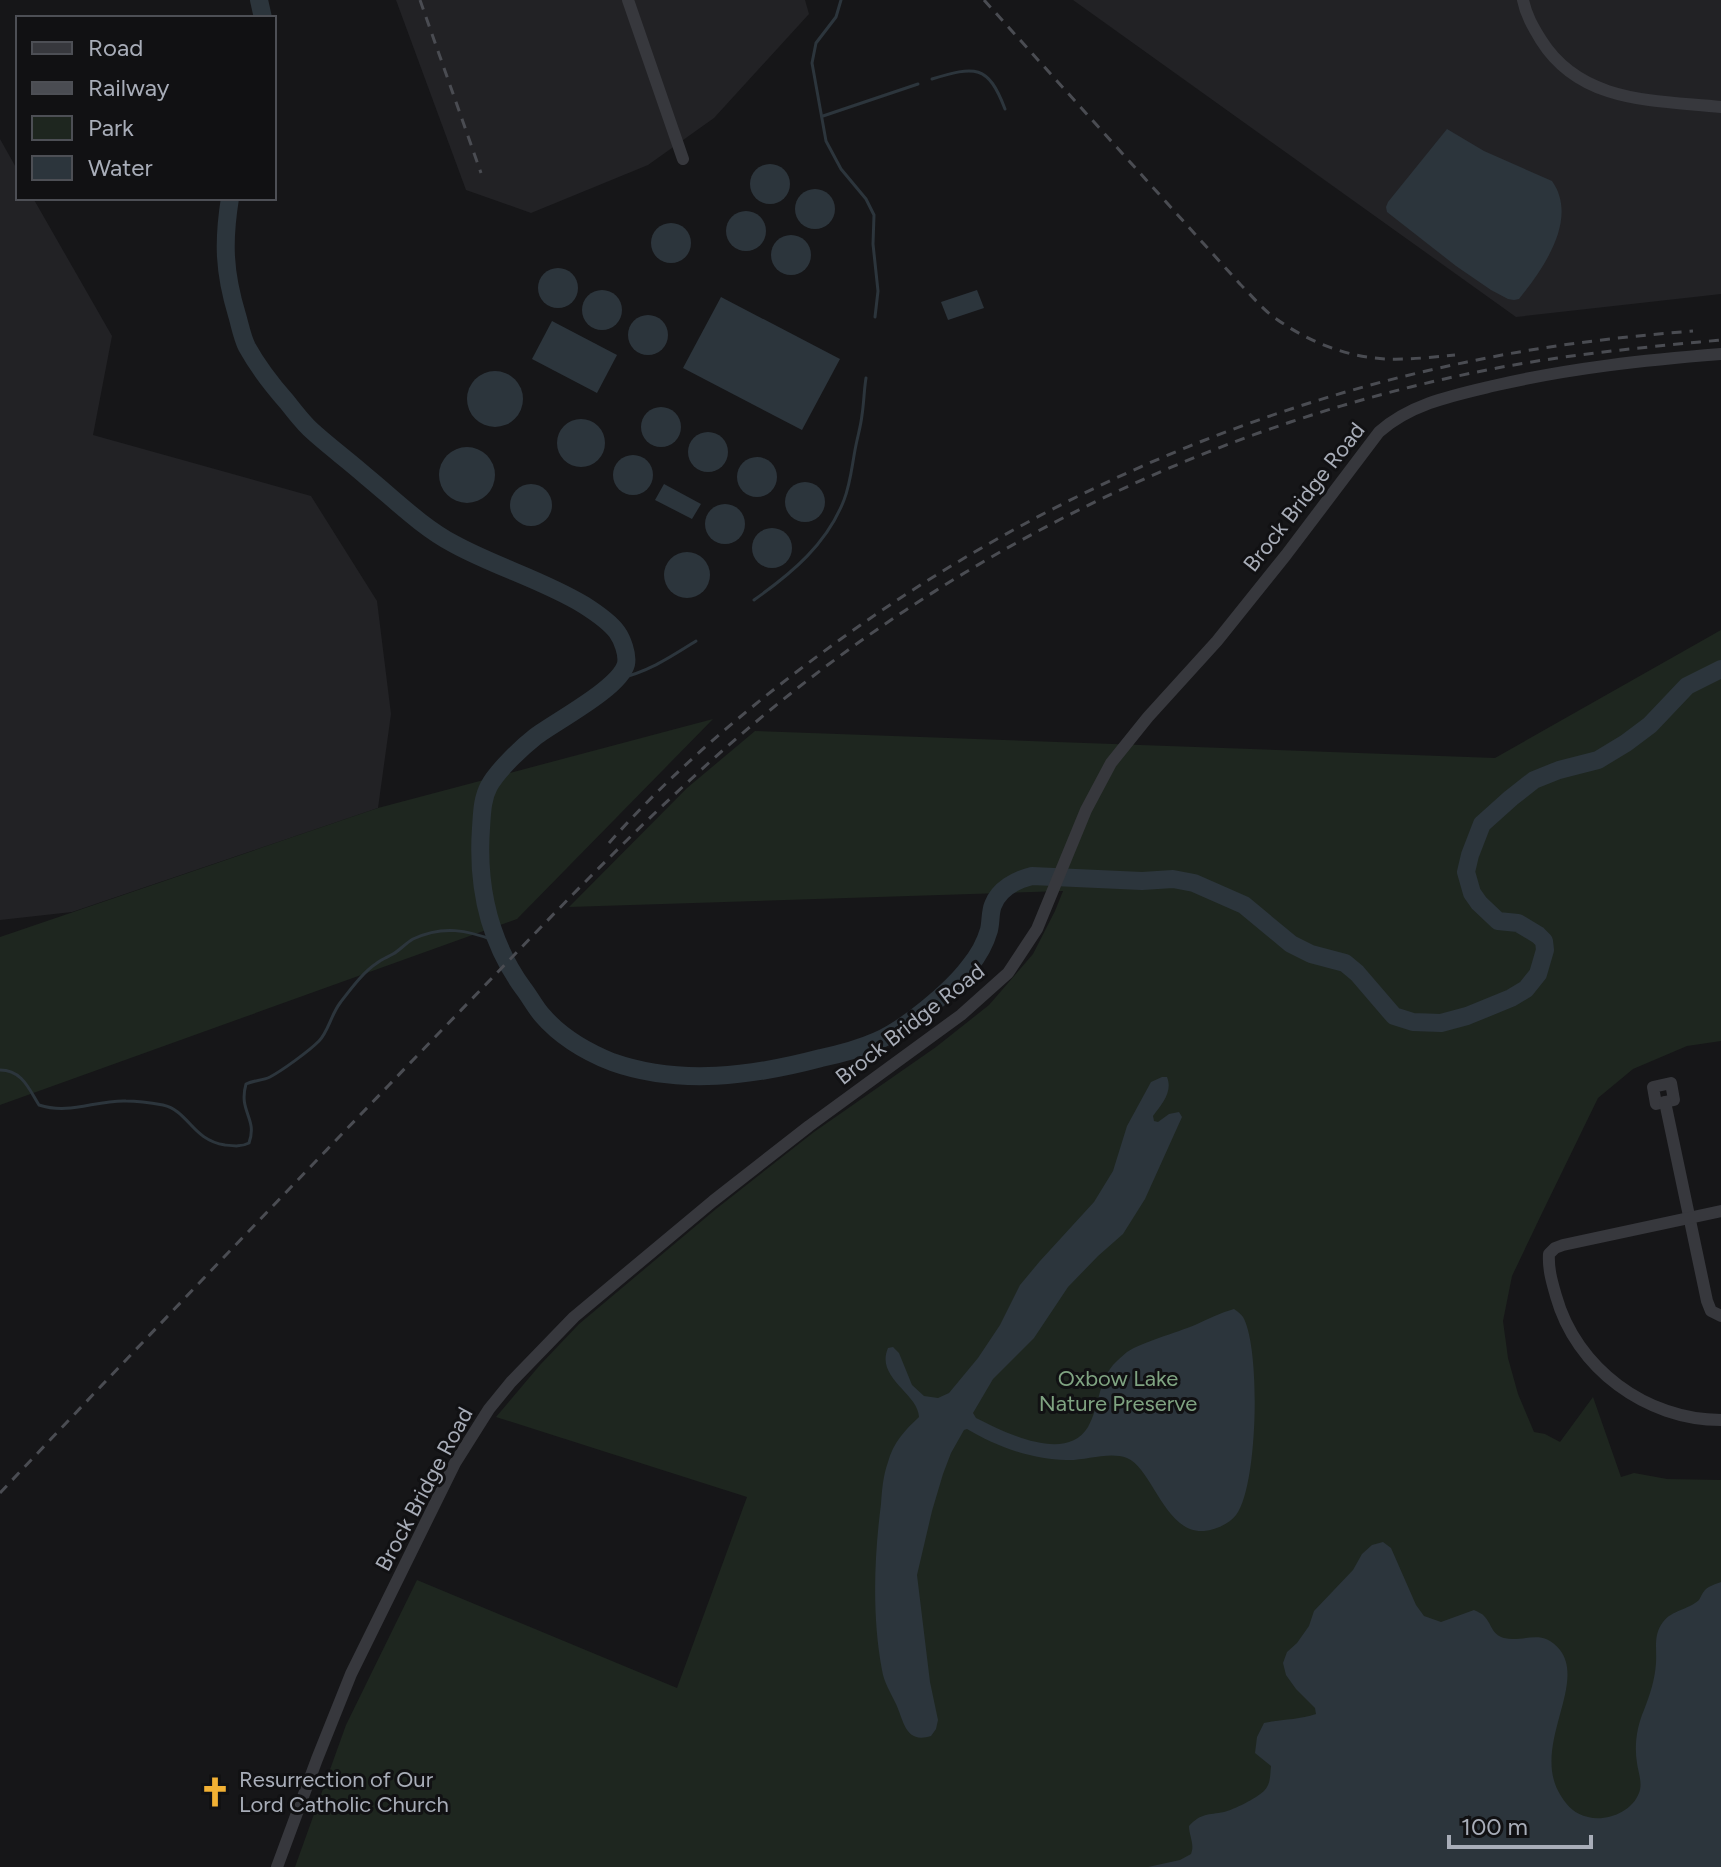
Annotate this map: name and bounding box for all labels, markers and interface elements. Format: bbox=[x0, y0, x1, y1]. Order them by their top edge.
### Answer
legend bbox=[16, 16, 276, 200]
text: Road bbox=[88, 33, 143, 62]
text: Railway bbox=[88, 73, 170, 102]
text: Park bbox=[88, 113, 134, 142]
text: Water bbox=[88, 153, 153, 182]
street label: Brock Bridge Road bbox=[1237, 417, 1371, 577]
street label: Brock Bridge Road bbox=[830, 957, 990, 1091]
park label: Oxbow Lake Nature Preserve bbox=[1039, 1365, 1197, 1417]
street label: Brock Bridge Road bbox=[369, 1403, 479, 1575]
place label: Resurrection of Our Lord Catholic Church bbox=[239, 1766, 449, 1818]
church icon: Resurrection of Our Lord Catholic Church bbox=[198, 1775, 232, 1809]
scale bar bbox=[1449, 1799, 1591, 1849]
text: 100 m bbox=[1461, 1812, 1528, 1841]

